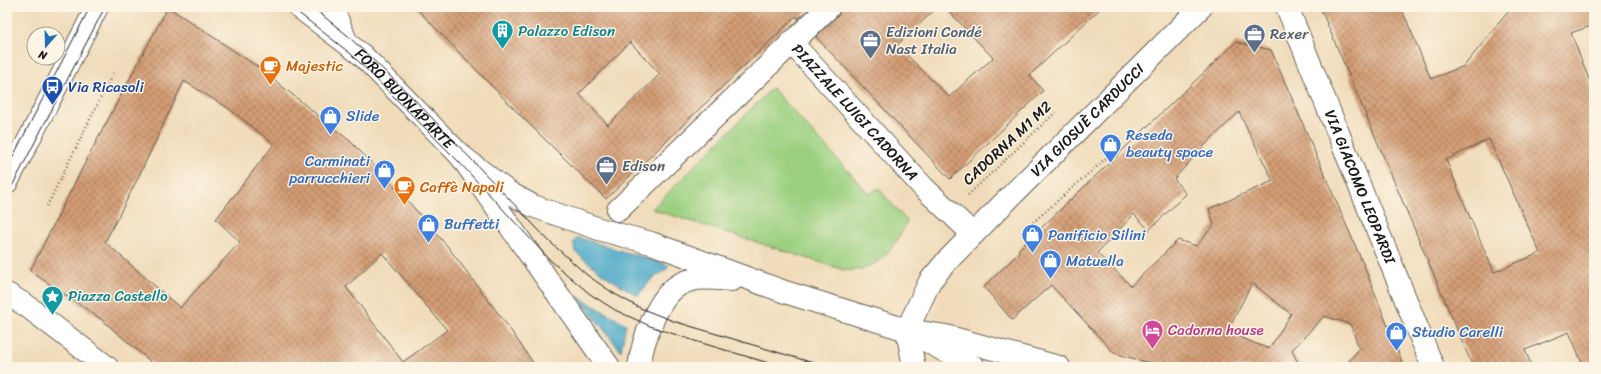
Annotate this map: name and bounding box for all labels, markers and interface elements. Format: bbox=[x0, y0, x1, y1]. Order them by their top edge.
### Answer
building icon: Palazzo Edison bbox=[489, 18, 515, 51]
place label: Palazzo Edison bbox=[518, 18, 615, 44]
place label: Edizioni Condé Nast Italia bbox=[886, 19, 982, 62]
office icon: Rexer bbox=[1241, 21, 1267, 54]
place label: Rexer bbox=[1270, 21, 1309, 47]
north arrow bbox=[26, 26, 66, 66]
office icon: Edizioni Condé Nast Italia bbox=[857, 28, 883, 61]
street label: PIAZZALE LUIGI CADORNA bbox=[785, 37, 925, 187]
street label: FORO BUONAPARTE bbox=[349, 41, 462, 157]
text: N bbox=[36, 45, 51, 66]
cafe icon: Majestic bbox=[257, 53, 283, 86]
place label: Majestic bbox=[286, 53, 343, 79]
street label: VIA GIOSUÈ CARDUCCI bbox=[1024, 57, 1151, 183]
bus stop icon: Via Ricasoli bbox=[40, 74, 66, 107]
place label: Via Ricasoli bbox=[68, 74, 145, 100]
street label: CADORNA M1 M2 bbox=[956, 94, 1058, 192]
shop icon: Slide bbox=[317, 103, 343, 136]
place label: Slide bbox=[346, 103, 380, 129]
street label: VIA GIACOMO LEOPARDI bbox=[1317, 106, 1403, 269]
place label: Reseda beauty space bbox=[1126, 122, 1213, 165]
shop icon: Reseda beauty space bbox=[1097, 131, 1123, 164]
place label: Carminati parrucchieri bbox=[288, 148, 371, 191]
office icon: Edison bbox=[594, 153, 620, 186]
place label: Edison bbox=[622, 153, 665, 179]
shop icon: Carminati parrucchieri bbox=[372, 157, 398, 190]
cafe icon: Caffè Napoli bbox=[391, 174, 417, 207]
place label: Caffè Napoli bbox=[420, 174, 504, 200]
shop icon: Buffetti bbox=[416, 211, 442, 244]
place label: Buffetti bbox=[444, 211, 500, 237]
shop icon: Panificio Silini bbox=[1020, 222, 1046, 255]
place label: Panificio Silini bbox=[1048, 222, 1146, 248]
shop icon: Matuella bbox=[1037, 248, 1063, 281]
place label: Matuella bbox=[1066, 248, 1124, 274]
place icon: Piazza Castello bbox=[39, 283, 65, 316]
place label: Piazza Castello bbox=[68, 283, 168, 309]
hotel icon: Cadorna house bbox=[1140, 317, 1166, 350]
place label: Cadorna house bbox=[1168, 317, 1264, 343]
shop icon: Studio Carelli bbox=[1384, 319, 1410, 352]
place label: Studio Carelli bbox=[1412, 319, 1504, 345]

